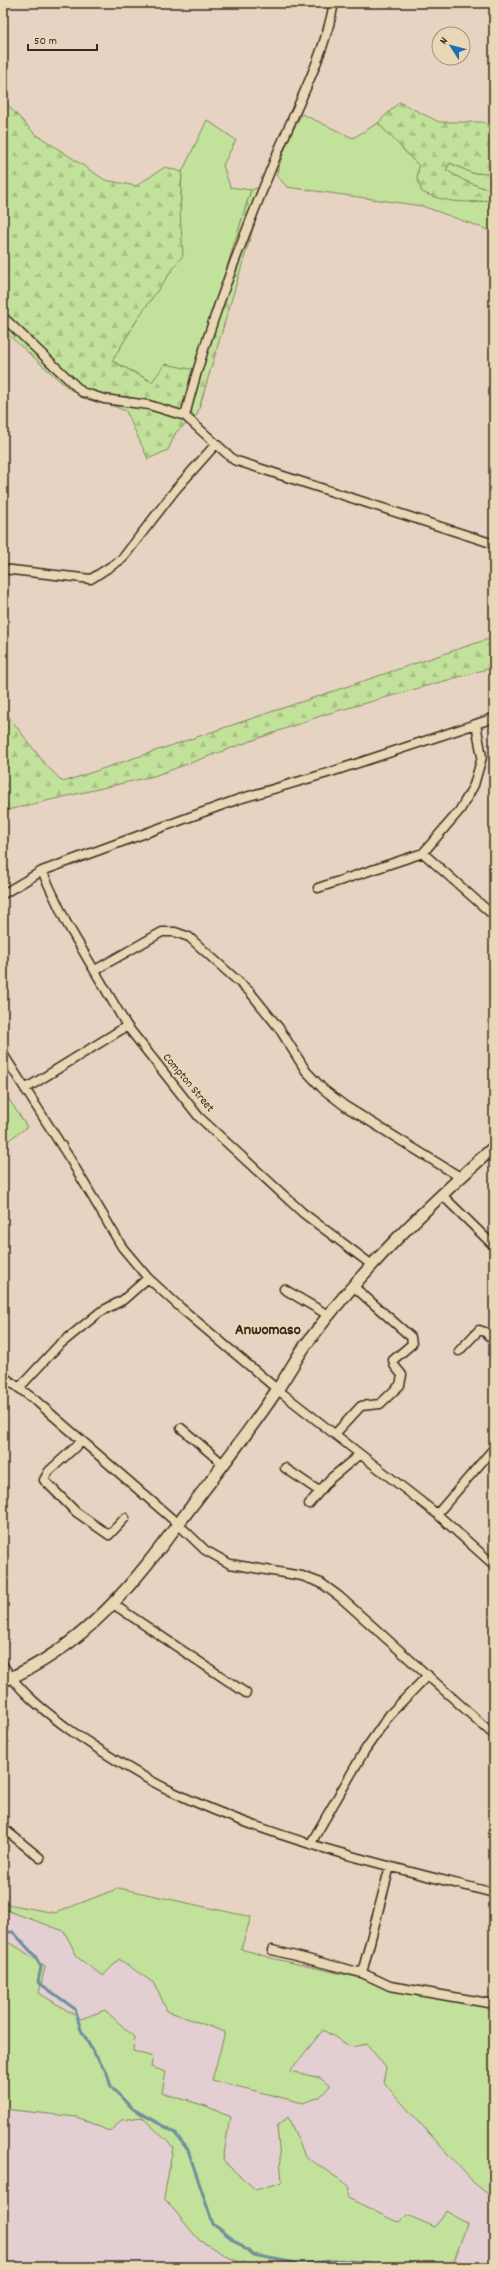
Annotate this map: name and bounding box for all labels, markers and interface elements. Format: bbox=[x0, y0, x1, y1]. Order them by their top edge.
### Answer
scale bar bbox=[28, 26, 97, 52]
north arrow bbox=[431, 26, 471, 66]
text: 50 m bbox=[34, 33, 57, 50]
text: N bbox=[436, 34, 453, 48]
street label: Compton Street bbox=[158, 1050, 218, 1117]
district label: Anwomaso bbox=[235, 1319, 301, 1342]

